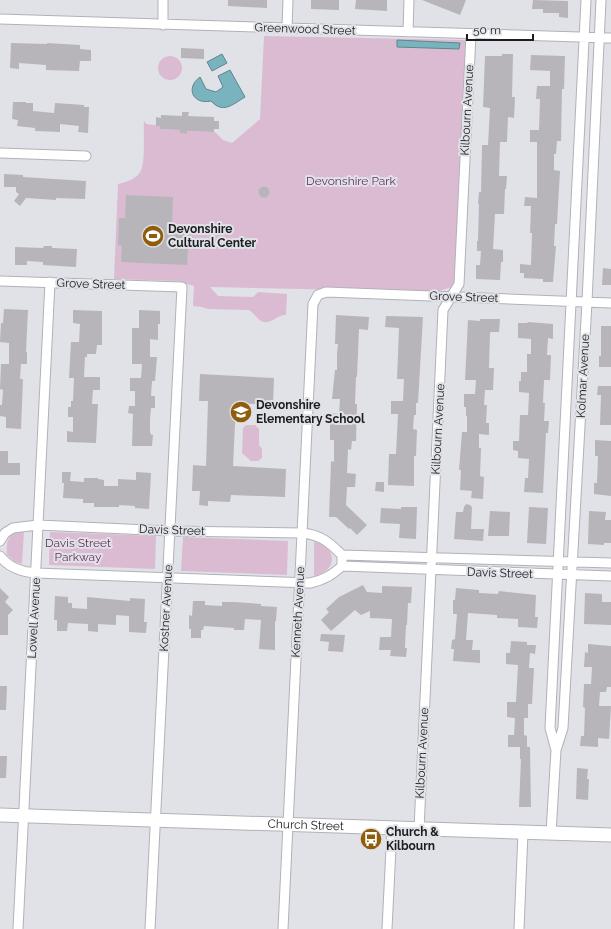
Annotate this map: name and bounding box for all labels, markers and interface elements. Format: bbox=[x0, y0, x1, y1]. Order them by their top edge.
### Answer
scale bar bbox=[467, 16, 533, 42]
street label: Greenwood Street bbox=[254, 20, 356, 38]
text: 50 m bbox=[473, 23, 501, 37]
street label: Kilbourn Avenue bbox=[458, 64, 476, 156]
park label: Devonshire Park bbox=[306, 174, 397, 188]
place label: Devonshire Cultural Center bbox=[168, 222, 257, 250]
sports icon: Devonshire Cultural Center bbox=[140, 223, 166, 249]
street label: Grove Street bbox=[56, 276, 126, 292]
street label: Grove Street bbox=[429, 289, 499, 305]
street label: Kolmar Avenue bbox=[574, 334, 592, 418]
street label: Kilbourn Avenue bbox=[429, 383, 447, 475]
place label: Devonshire Elementary School bbox=[256, 398, 365, 426]
school or university icon: Devonshire Elementary School bbox=[228, 399, 254, 425]
street label: Davis Street bbox=[139, 522, 205, 538]
park label: Davis Street Parkway bbox=[45, 536, 111, 564]
street label: Kostner Avenue bbox=[157, 564, 175, 652]
street label: Davis Street bbox=[467, 565, 533, 581]
street label: Kenneth Avenue bbox=[289, 566, 307, 658]
street label: Lowell Avenue bbox=[25, 577, 43, 659]
street label: Kilbourn Avenue bbox=[413, 707, 431, 799]
street label: Church Street bbox=[267, 817, 344, 833]
place label: Church & Kilbourn bbox=[386, 825, 439, 853]
bus stop icon: Church & Kilbourn bbox=[358, 826, 384, 852]

